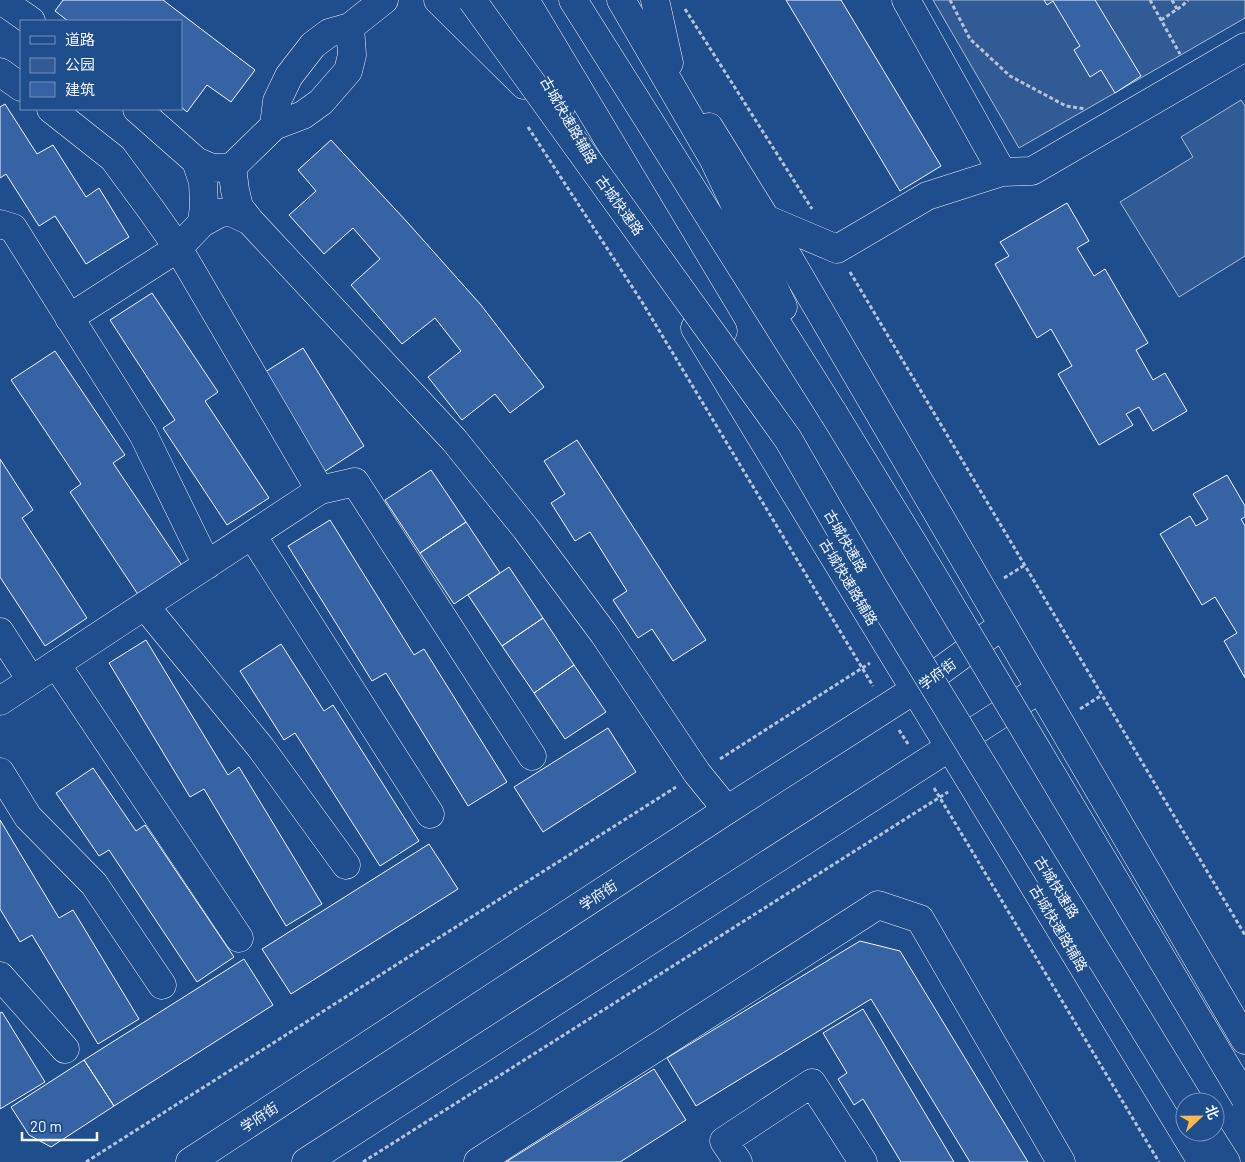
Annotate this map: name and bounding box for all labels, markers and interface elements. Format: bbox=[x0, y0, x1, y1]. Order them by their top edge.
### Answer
legend bbox=[20, 20, 182, 110]
text: 道路 bbox=[65, 30, 95, 48]
text: 公园 bbox=[65, 55, 95, 73]
street label: 古城快速路辅路 bbox=[537, 73, 601, 167]
text: 建筑 bbox=[65, 80, 95, 98]
street label: 古城快速路 bbox=[593, 172, 647, 238]
street label: 古城快速路 bbox=[821, 506, 871, 576]
street label: 古城快速路辅路 bbox=[816, 536, 882, 628]
street label: 学府街 bbox=[915, 655, 959, 693]
street label: 古城快速路 bbox=[1031, 853, 1083, 921]
street label: 学府街 bbox=[576, 876, 620, 914]
street label: 古城快速路辅路 bbox=[1026, 882, 1092, 974]
north arrow bbox=[1175, 1092, 1225, 1142]
street label: 学府街 bbox=[237, 1098, 281, 1136]
text: 北 bbox=[1202, 1102, 1223, 1122]
scale bar bbox=[22, 1110, 98, 1142]
text: 20 m bbox=[30, 1117, 62, 1135]

